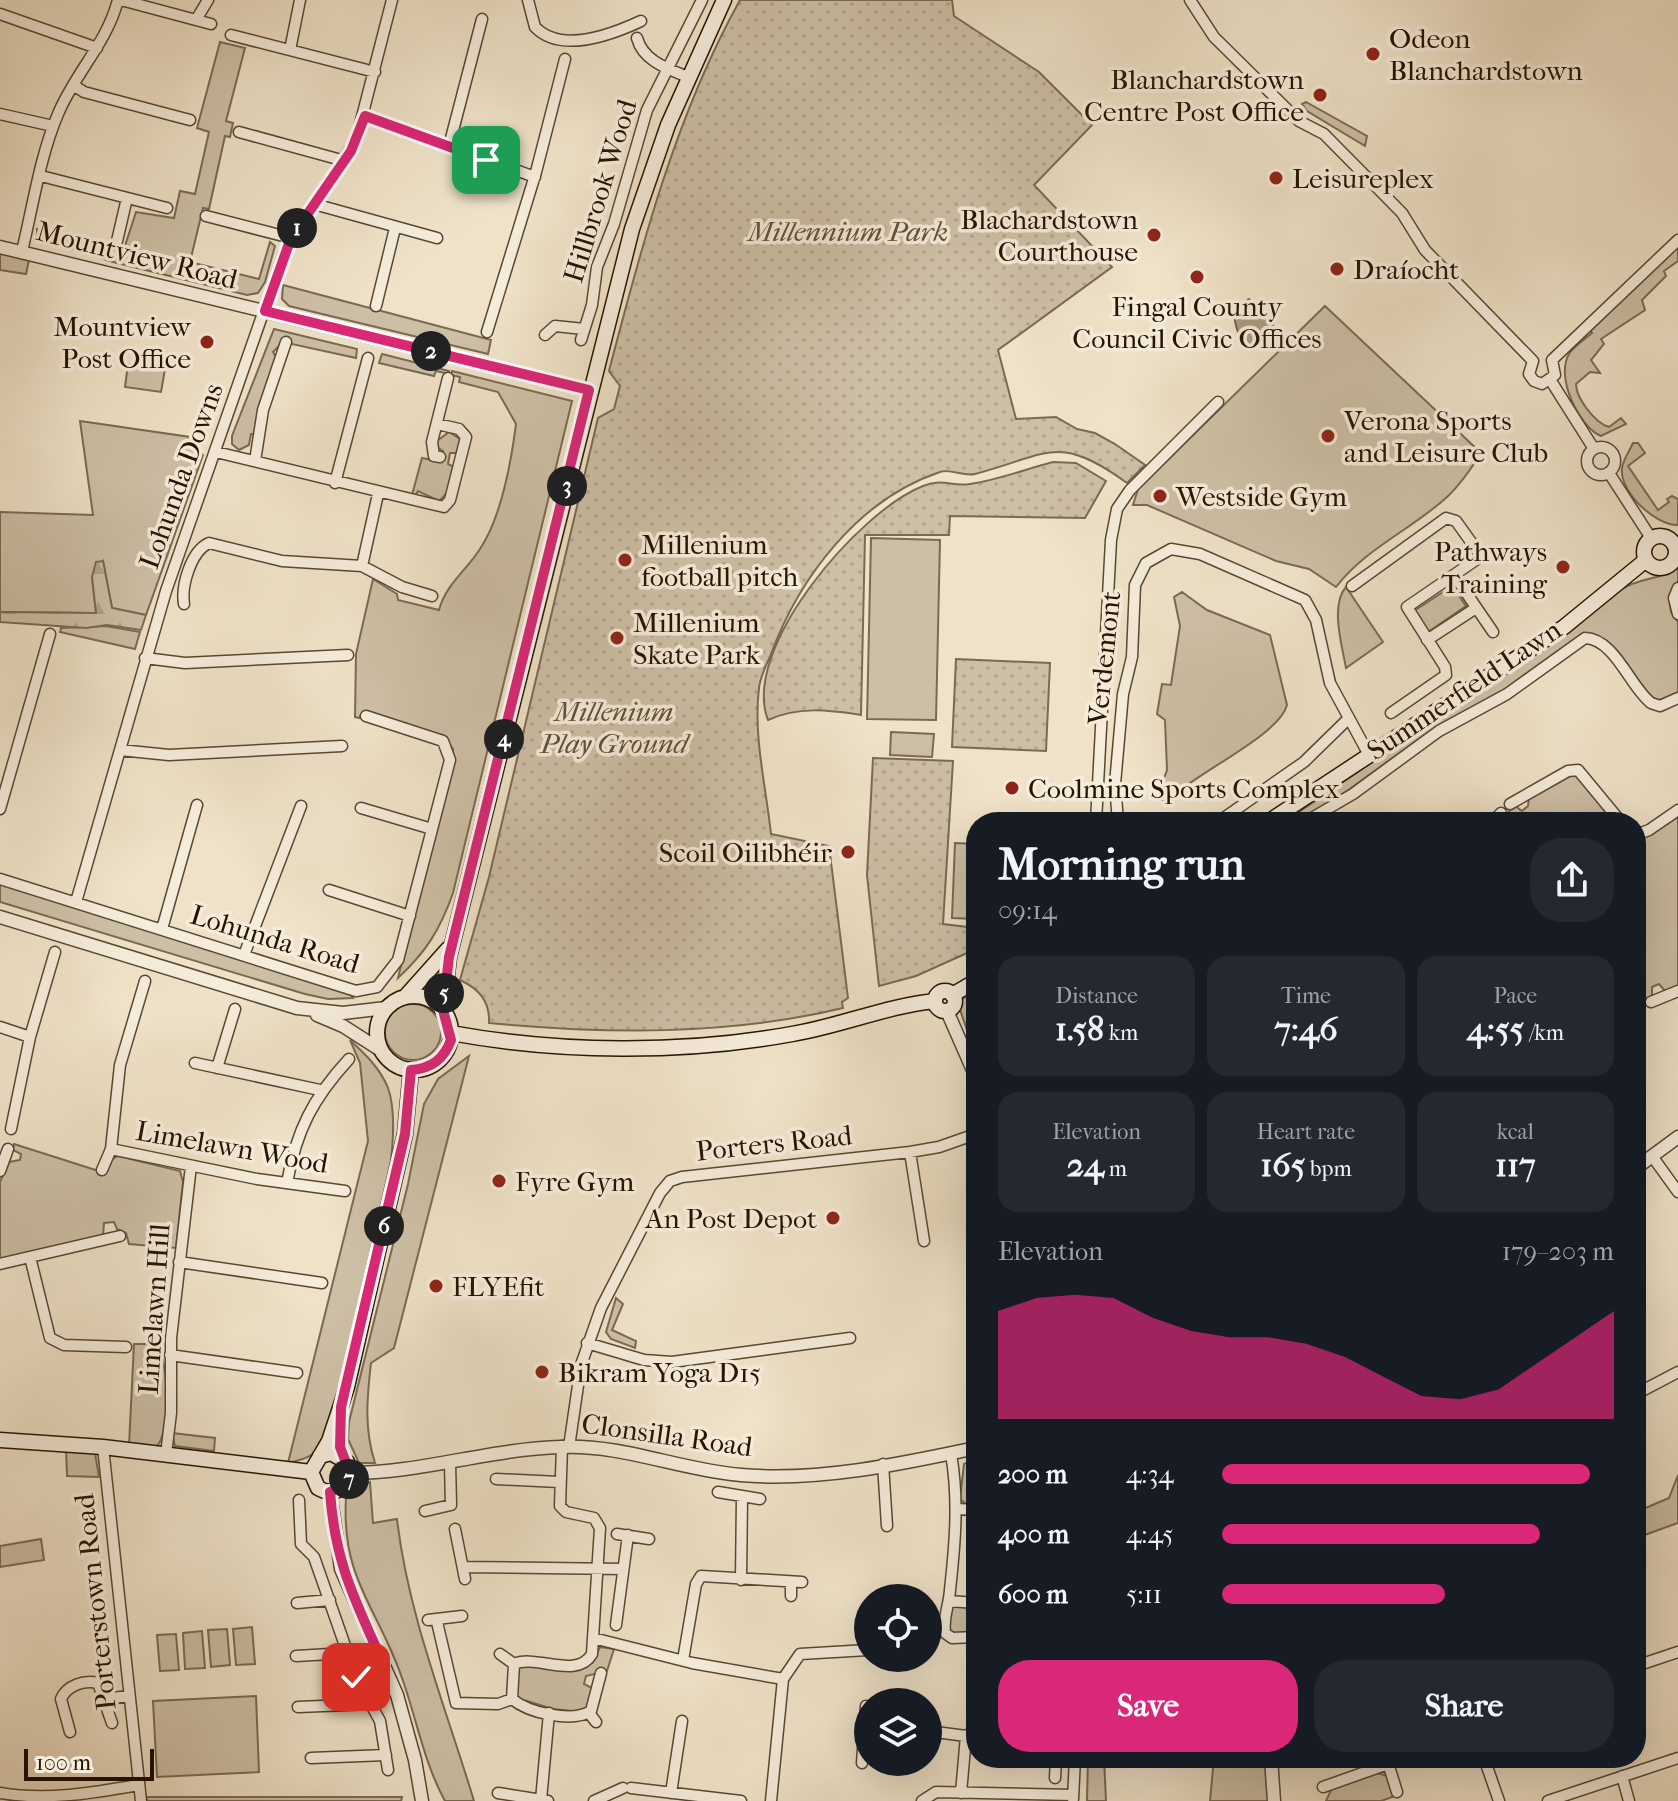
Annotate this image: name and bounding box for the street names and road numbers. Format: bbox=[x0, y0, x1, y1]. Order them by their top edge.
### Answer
street label: Hillbrook Wood bbox=[556, 95, 644, 287]
street label: Mountview Road bbox=[33, 214, 242, 296]
street label: Lohunda Downs bbox=[132, 379, 230, 573]
street label: Verdemont bbox=[1080, 589, 1127, 728]
street label: Summerfield Lawn bbox=[1361, 613, 1567, 767]
street label: Lohunda Road bbox=[187, 898, 364, 981]
street label: Limelawn Wood bbox=[133, 1114, 331, 1180]
street label: Porters Road bbox=[694, 1118, 854, 1168]
street label: Limelawn Hill bbox=[132, 1222, 176, 1396]
street label: Clonsilla Road bbox=[580, 1407, 755, 1463]
street label: Porterstown Road bbox=[67, 1491, 123, 1712]

